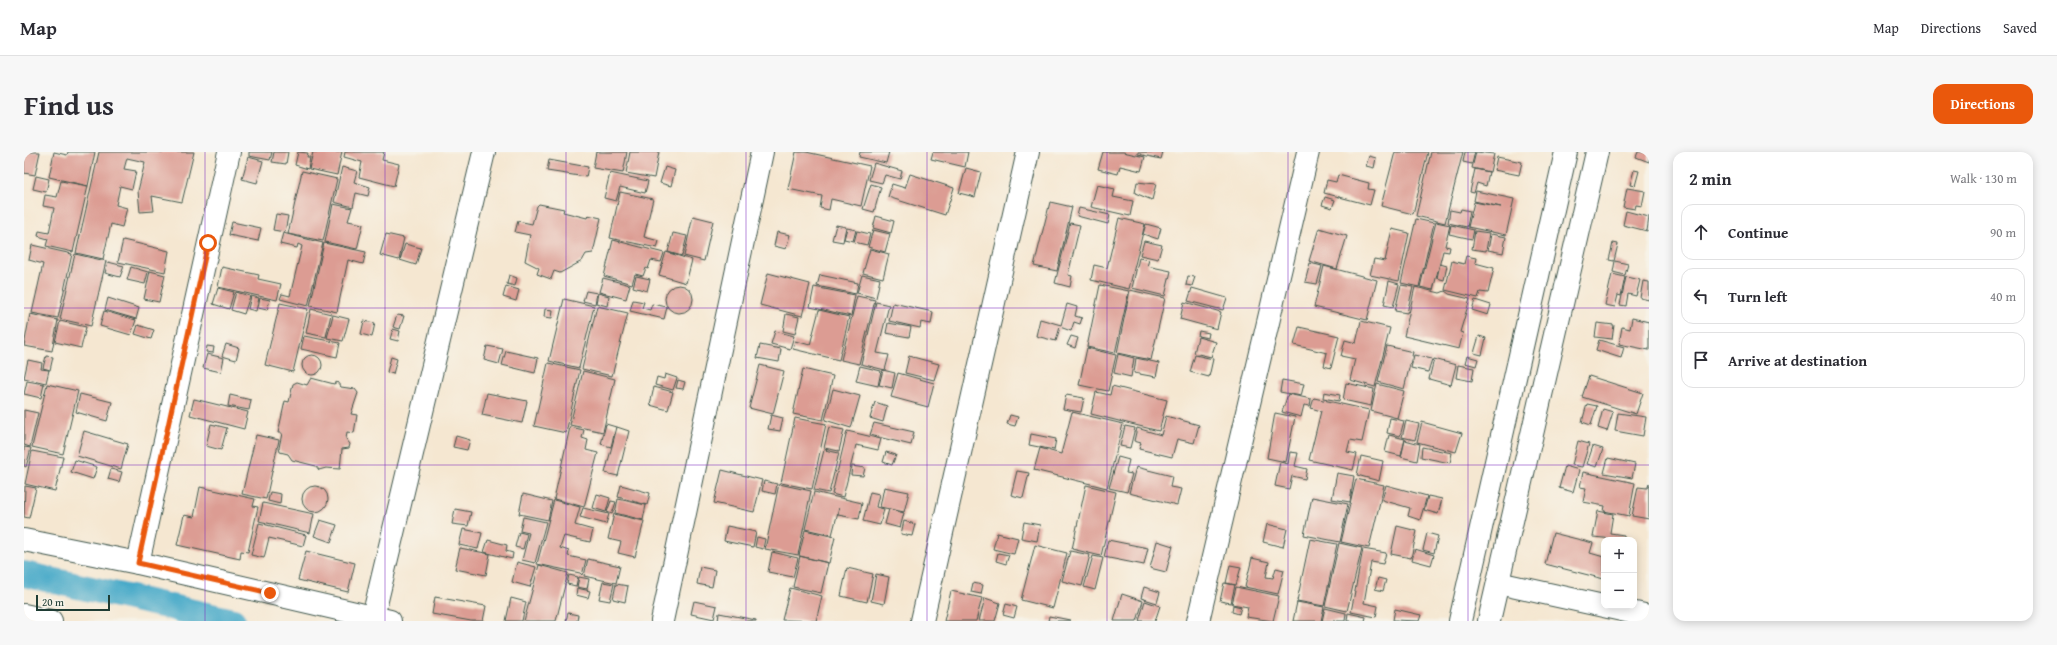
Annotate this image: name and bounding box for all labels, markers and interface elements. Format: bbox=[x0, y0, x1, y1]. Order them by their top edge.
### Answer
text: Map bbox=[20, 14, 57, 42]
text: Map bbox=[1873, 18, 1899, 38]
text: Directions bbox=[1921, 18, 1981, 38]
text: Saved bbox=[2003, 18, 2037, 38]
text: Find us bbox=[24, 84, 114, 125]
button: Directions bbox=[1933, 84, 2033, 124]
text: 2 min bbox=[1689, 166, 1731, 191]
text: Walk · 130 m bbox=[1950, 169, 2017, 188]
icon: ahead bbox=[1690, 221, 1712, 243]
text: Continue bbox=[1728, 222, 1789, 243]
text: 90 m bbox=[1990, 223, 2016, 242]
route start bbox=[199, 234, 217, 252]
icon: left bbox=[1690, 285, 1712, 307]
text: Turn left bbox=[1728, 286, 1787, 307]
text: 40 m bbox=[1990, 287, 2016, 306]
icon: arrive bbox=[1690, 349, 1712, 371]
text: Arrive at destination bbox=[1728, 350, 1867, 371]
map controls bbox=[1601, 537, 1637, 609]
button: + bbox=[1601, 537, 1637, 573]
button: − bbox=[1601, 573, 1637, 609]
route end bbox=[261, 584, 279, 602]
scale bar bbox=[36, 593, 110, 612]
text: 20 m bbox=[42, 594, 64, 610]

